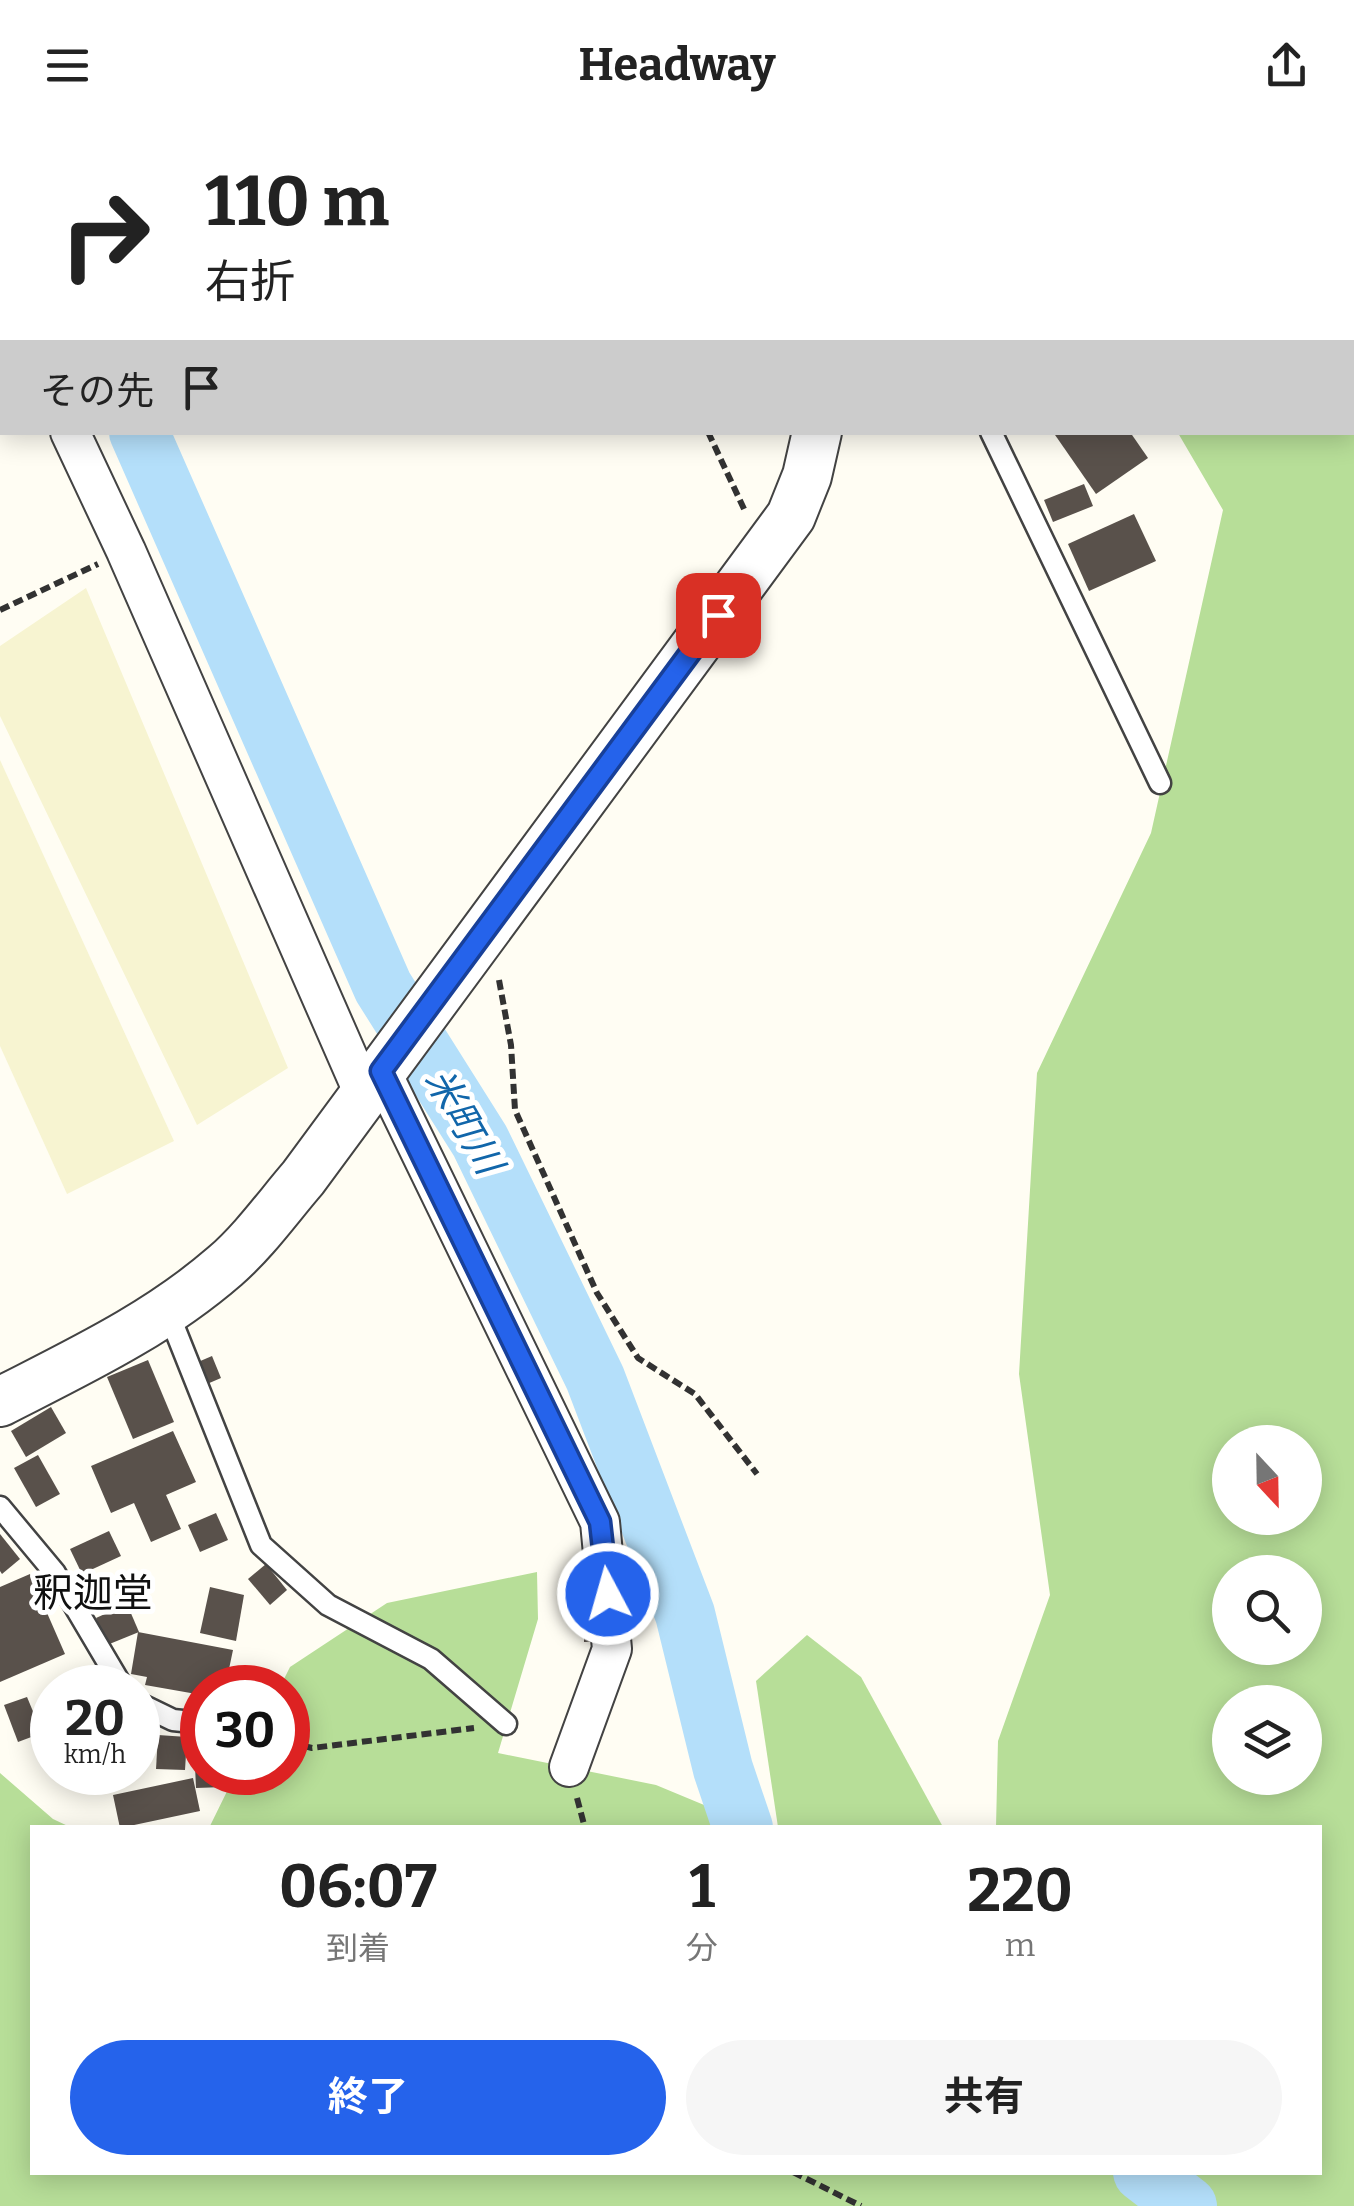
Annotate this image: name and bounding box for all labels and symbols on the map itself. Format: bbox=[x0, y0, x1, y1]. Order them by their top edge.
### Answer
pin bbox=[676, 573, 761, 658]
water label: 米町川 bbox=[416, 1060, 514, 1185]
north arrow bbox=[1212, 1425, 1322, 1535]
position arrow bbox=[556, 1542, 660, 1646]
district label: 釈迦堂 bbox=[33, 1570, 153, 1618]
speed limit sign: 30 bbox=[180, 1665, 310, 1795]

